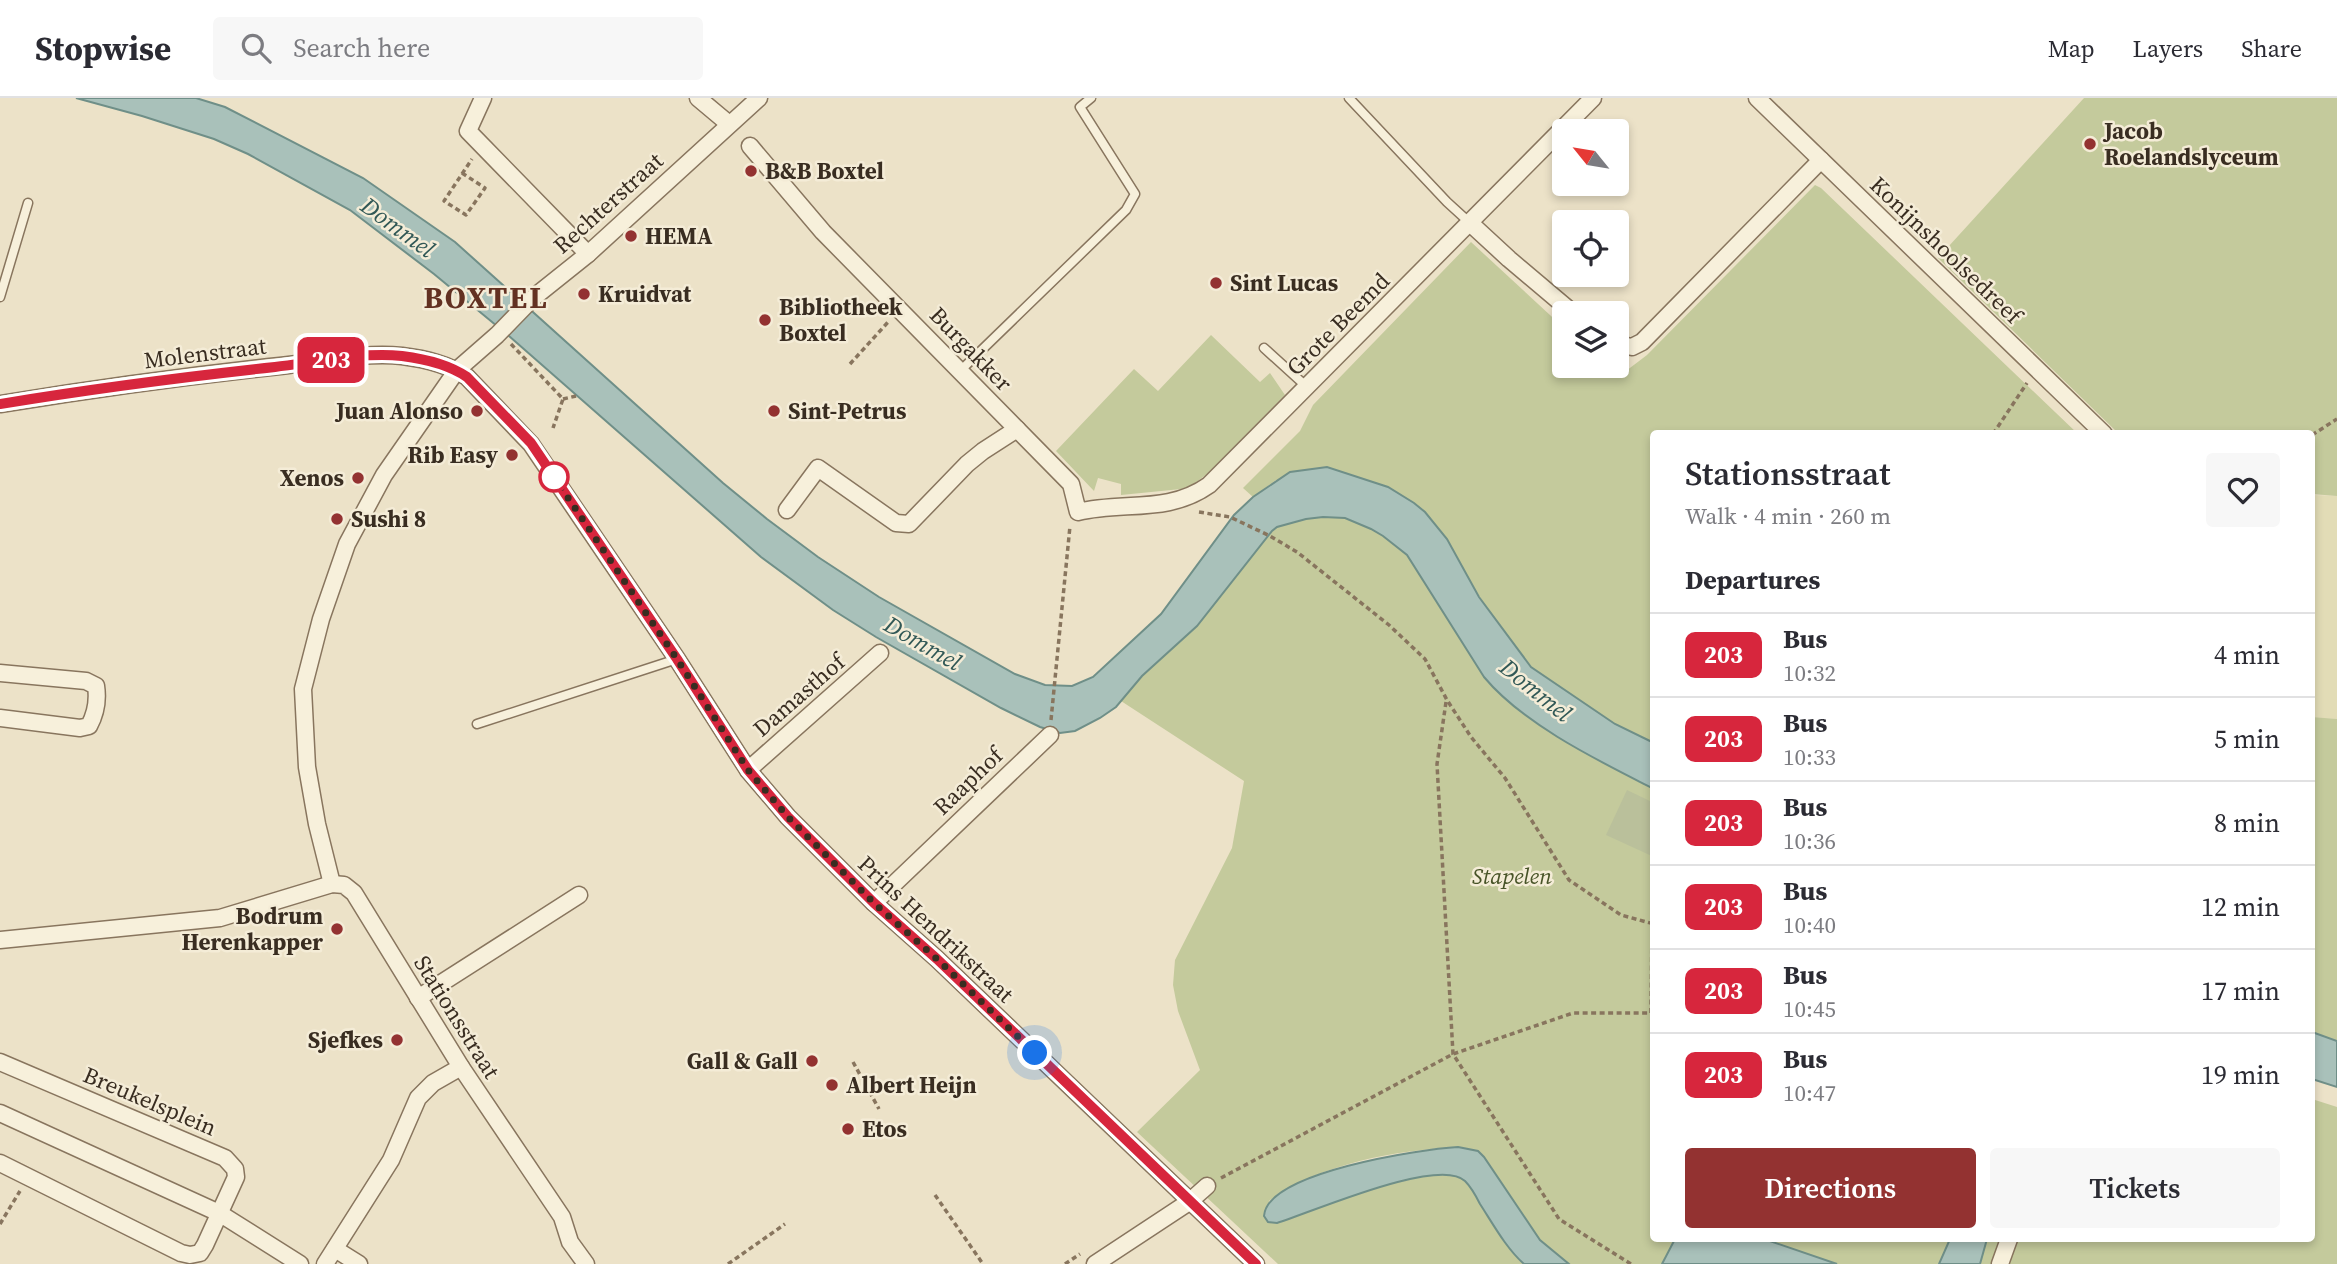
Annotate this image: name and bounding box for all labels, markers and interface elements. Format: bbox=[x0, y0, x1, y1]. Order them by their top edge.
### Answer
search box bbox=[213, 17, 703, 80]
text: Stopwise bbox=[35, 26, 171, 71]
icon: search bbox=[237, 29, 275, 67]
text: Search here bbox=[293, 30, 430, 66]
text: Map bbox=[2048, 32, 2095, 65]
text: Layers bbox=[2133, 32, 2203, 65]
text: Share bbox=[2241, 32, 2302, 65]
place label: Jacob Roelandslyceum bbox=[2102, 115, 2279, 173]
north arrow bbox=[1552, 119, 1629, 196]
map controls bbox=[1552, 119, 1629, 378]
marker: Jacob Roelandslyceum bbox=[2082, 136, 2098, 152]
street label: Rechterstraat bbox=[546, 145, 670, 261]
place label: B&B Boxtel bbox=[765, 155, 884, 187]
marker: B&B Boxtel bbox=[743, 163, 759, 179]
street label: Konijnshoolsedreef bbox=[1863, 169, 2030, 332]
water label: Dommel bbox=[354, 188, 442, 265]
button: locate bbox=[1552, 210, 1629, 287]
place label: HEMA bbox=[645, 220, 713, 252]
marker: HEMA bbox=[623, 228, 639, 244]
street label: Grote Beemd bbox=[1279, 265, 1397, 383]
place label: Sint Lucas bbox=[1230, 267, 1338, 299]
marker: Sint Lucas bbox=[1208, 275, 1224, 291]
district label: BOXTEL bbox=[423, 277, 549, 318]
place label: Kruidvat bbox=[598, 278, 692, 310]
marker: Kruidvat bbox=[576, 286, 592, 302]
place label: Bibliotheek Boxtel bbox=[779, 291, 903, 349]
street label: Burgakker bbox=[923, 300, 1020, 399]
button: layers bbox=[1552, 301, 1629, 378]
marker: Bibliotheek Boxtel bbox=[757, 312, 773, 328]
street label: Molenstraat bbox=[142, 330, 269, 376]
line badge: 203 bbox=[291, 337, 371, 383]
text: 203 bbox=[311, 343, 351, 376]
place label: Juan Alonso bbox=[334, 395, 463, 427]
place label: Sint-Petrus bbox=[788, 395, 906, 427]
marker: Juan Alonso bbox=[469, 403, 485, 419]
marker: Sint-Petrus bbox=[766, 403, 782, 419]
place label: Rib Easy bbox=[408, 439, 499, 471]
marker: Rib Easy bbox=[504, 447, 520, 463]
text: Stationsstraat bbox=[1685, 451, 1890, 496]
button: heart bbox=[2206, 453, 2280, 527]
place label: Xenos bbox=[280, 462, 344, 494]
unlabelled marker bbox=[539, 462, 569, 492]
marker: Xenos bbox=[350, 470, 366, 486]
text: Walk · 4 min · 260 m bbox=[1685, 500, 1891, 532]
place label: Sushi 8 bbox=[351, 503, 426, 535]
marker: Sushi 8 bbox=[329, 511, 345, 527]
text: Departures bbox=[1685, 562, 1820, 598]
water label: Dommel bbox=[877, 607, 968, 678]
text: Bus bbox=[1783, 621, 1827, 657]
text: 4 min bbox=[2214, 637, 2280, 673]
text: 203 bbox=[1704, 638, 1743, 671]
street label: Damasthof bbox=[746, 645, 853, 744]
water label: Dommel bbox=[1492, 650, 1579, 729]
text: 10:32 bbox=[1783, 657, 1836, 689]
text: Bus bbox=[1783, 705, 1827, 741]
text: 5 min bbox=[2214, 721, 2280, 757]
text: 203 bbox=[1704, 722, 1743, 755]
street label: Raaphof bbox=[926, 738, 1011, 822]
text: 10:33 bbox=[1783, 741, 1836, 773]
text: Bus bbox=[1783, 789, 1827, 825]
text: 8 min bbox=[2214, 805, 2280, 841]
text: 203 bbox=[1704, 806, 1743, 839]
text: 10:36 bbox=[1783, 825, 1836, 857]
street label: Prins Hendrikstraat bbox=[851, 848, 1021, 1010]
park label: Stapelen bbox=[1472, 860, 1552, 892]
text: Bus bbox=[1783, 873, 1827, 909]
text: 12 min bbox=[2201, 889, 2280, 925]
text: 203 bbox=[1704, 890, 1743, 923]
place label: Bodrum Herenkapper bbox=[181, 900, 323, 958]
text: 10:40 bbox=[1783, 909, 1836, 941]
marker: Bodrum Herenkapper bbox=[329, 921, 345, 937]
street label: Stationsstraat bbox=[406, 949, 508, 1085]
text: Bus bbox=[1783, 957, 1827, 993]
text: 17 min bbox=[2201, 973, 2280, 1009]
text: 203 bbox=[1704, 974, 1743, 1007]
text: 10:45 bbox=[1783, 993, 1836, 1025]
place label: Sjefkes bbox=[308, 1024, 383, 1056]
marker: Sjefkes bbox=[389, 1032, 405, 1048]
your location bbox=[1017, 1035, 1052, 1070]
text: Bus bbox=[1783, 1041, 1827, 1077]
place label: Gall & Gall bbox=[687, 1045, 798, 1077]
marker: Gall & Gall bbox=[804, 1053, 820, 1069]
text: 19 min bbox=[2201, 1057, 2280, 1093]
text: 203 bbox=[1704, 1058, 1743, 1091]
street label: Breukelsplein bbox=[78, 1059, 222, 1143]
place label: Albert Heijn bbox=[846, 1069, 977, 1101]
marker: Albert Heijn bbox=[824, 1077, 840, 1093]
text: 10:47 bbox=[1783, 1077, 1836, 1109]
place label: Etos bbox=[862, 1113, 907, 1145]
marker: Etos bbox=[840, 1121, 856, 1137]
button: Directions bbox=[1685, 1148, 1976, 1228]
button: Tickets bbox=[1990, 1148, 2280, 1228]

